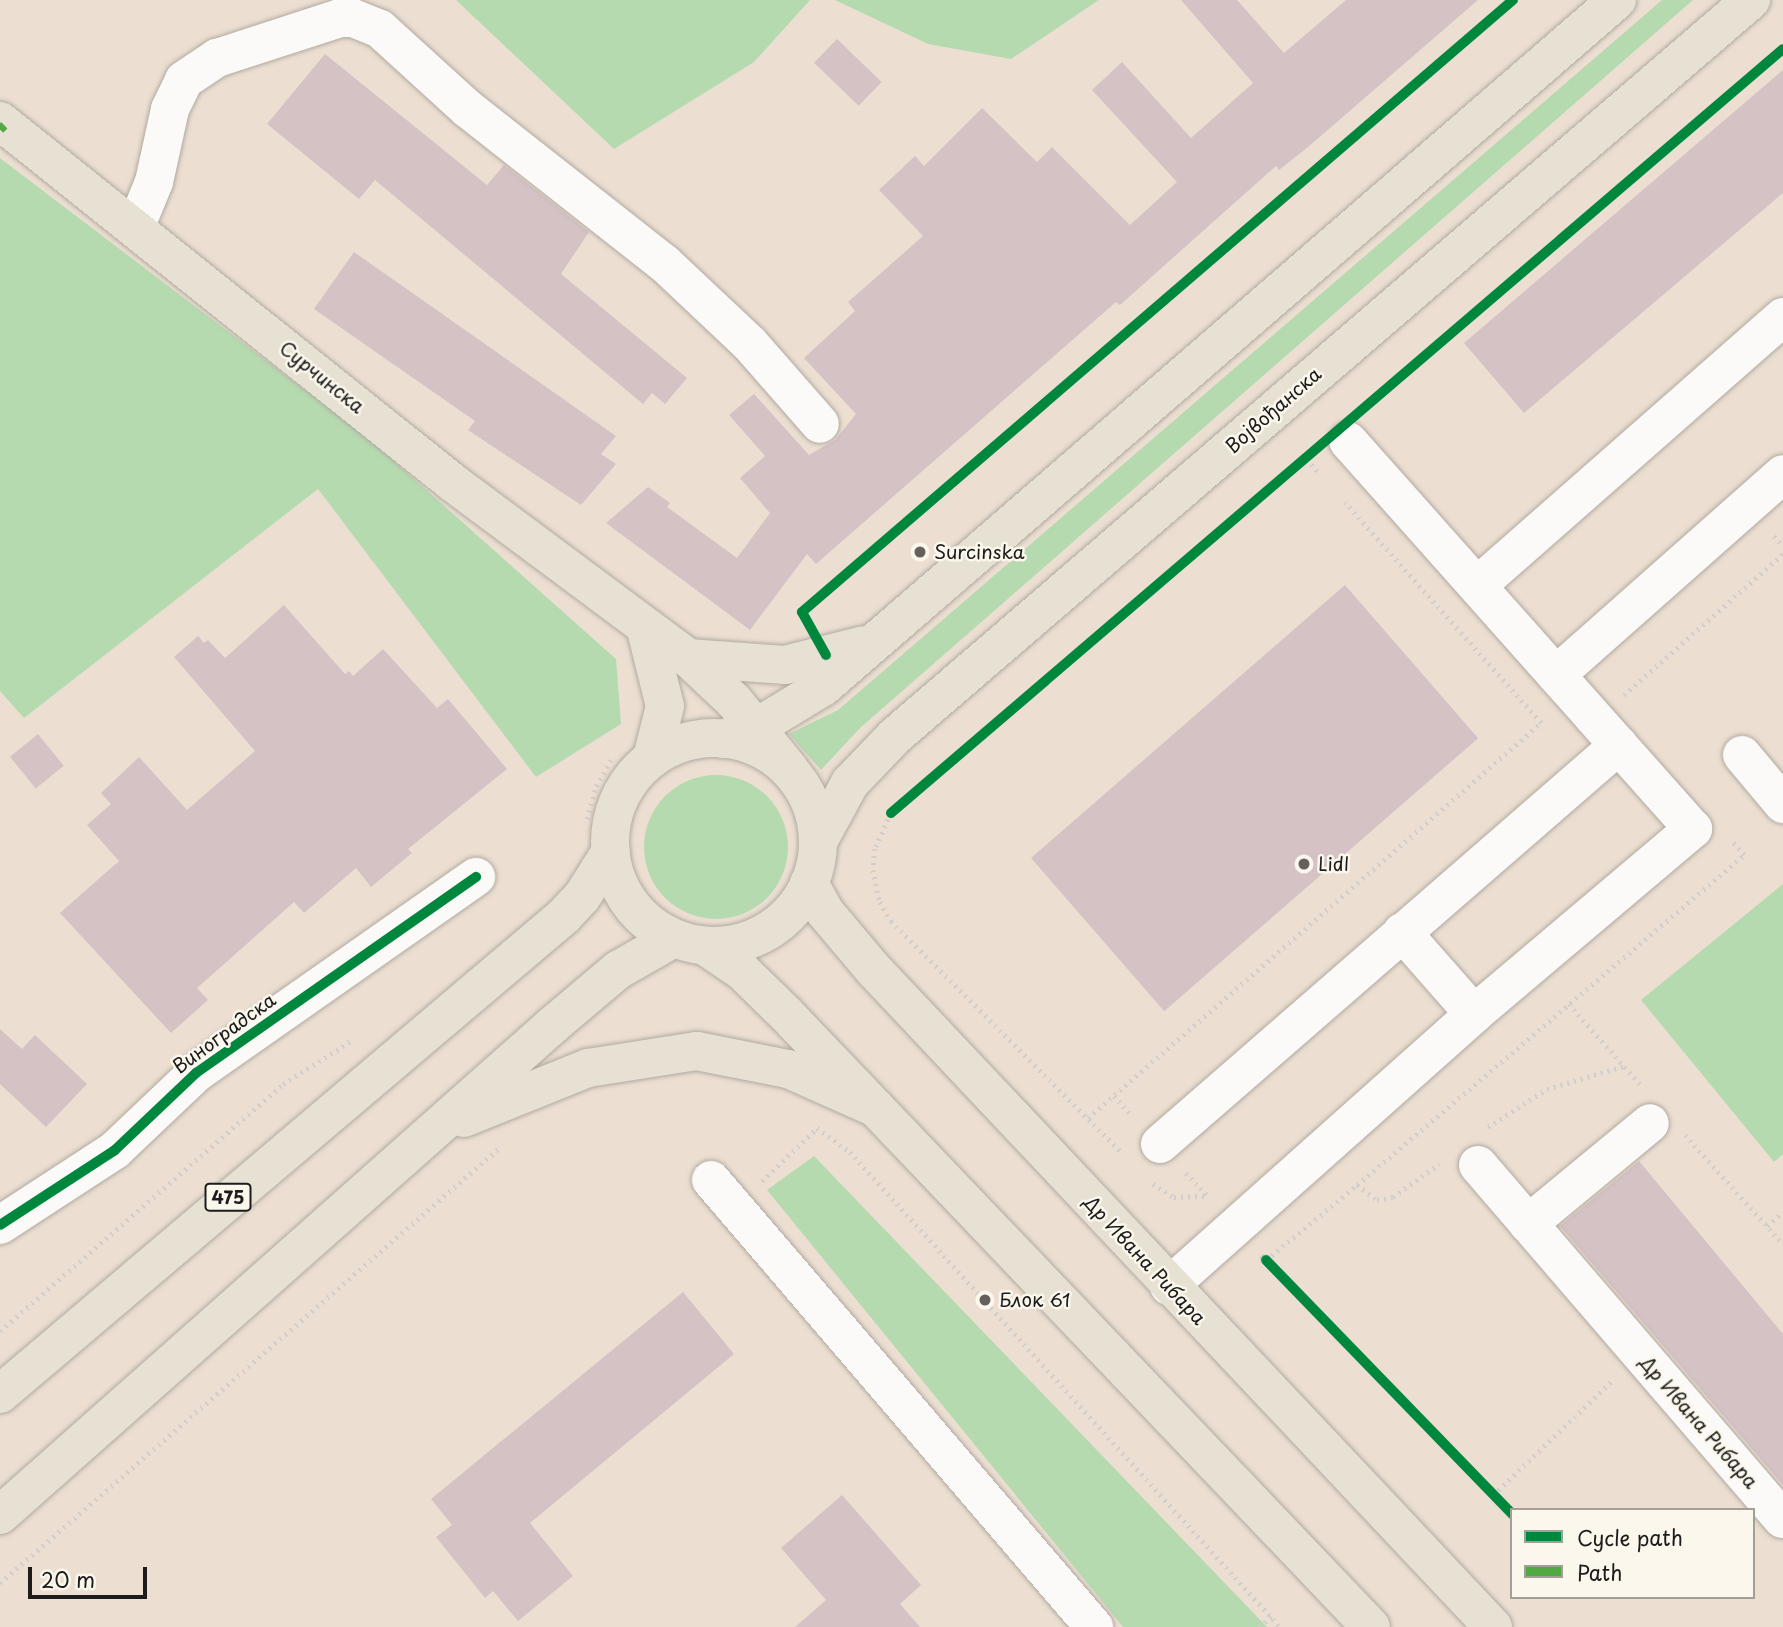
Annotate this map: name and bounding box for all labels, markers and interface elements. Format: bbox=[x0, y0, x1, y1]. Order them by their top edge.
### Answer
street label: Сурчинска bbox=[275, 336, 369, 418]
street label: Војвођанска bbox=[1221, 362, 1325, 458]
place label: Surcinska bbox=[934, 541, 1025, 563]
marker: Surcinska bbox=[912, 544, 928, 560]
place label: Lidl bbox=[1318, 853, 1349, 875]
marker: Lidl bbox=[1296, 856, 1312, 872]
street label: Виноградска bbox=[168, 988, 280, 1078]
road number: 475 bbox=[204, 1182, 252, 1212]
street label: Др Ивана Рибара bbox=[1079, 1190, 1211, 1330]
place label: Блок 61 bbox=[999, 1289, 1070, 1311]
marker: Блок 61 bbox=[977, 1292, 993, 1308]
street label: Др Ивана Рибара bbox=[1635, 1351, 1763, 1493]
legend bbox=[1510, 1508, 1755, 1599]
text: Cycle path bbox=[1577, 1521, 1683, 1553]
scale bar bbox=[32, 1554, 150, 1598]
text: Path bbox=[1577, 1556, 1622, 1588]
text: 20 m bbox=[41, 1563, 95, 1595]

